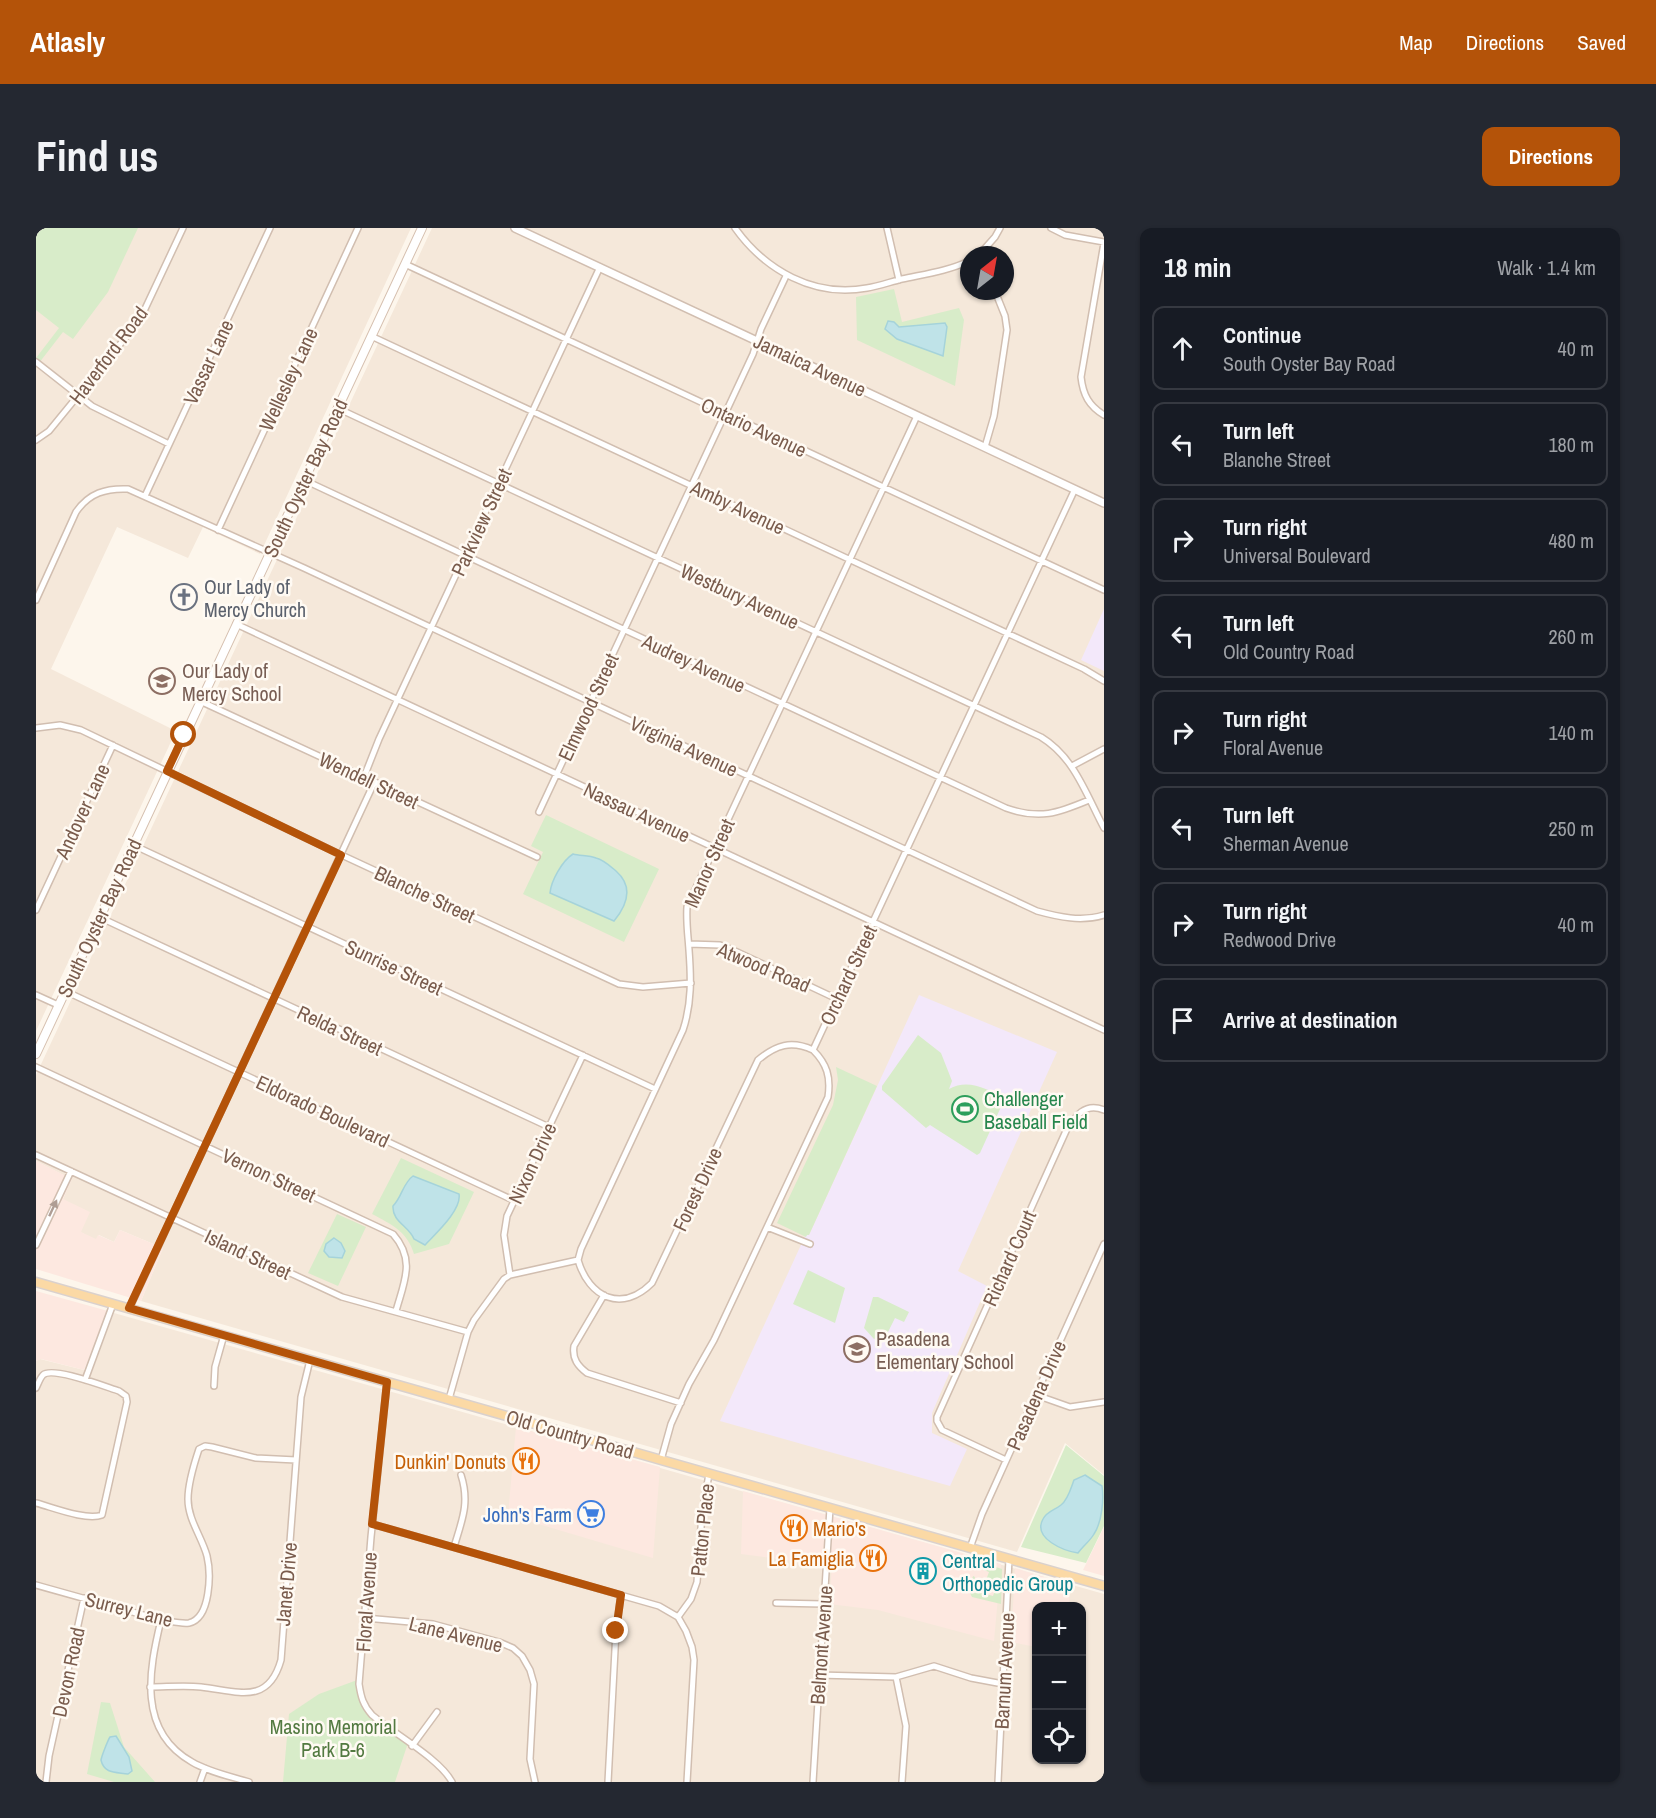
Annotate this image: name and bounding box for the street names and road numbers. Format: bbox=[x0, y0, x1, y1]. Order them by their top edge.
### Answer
street label: Haverford Road bbox=[62, 301, 154, 409]
street label: Vassar Lane bbox=[177, 315, 239, 409]
street label: Wellesley Lane bbox=[252, 323, 324, 435]
street label: Jamaica Avenue bbox=[749, 327, 871, 403]
street label: Ontario Avenue bbox=[697, 391, 811, 463]
street label: South Oyster Bay Road bbox=[256, 394, 354, 562]
street label: Parkview Street bbox=[444, 463, 518, 580]
street label: Amby Avenue bbox=[686, 473, 789, 541]
street label: Westbury Avenue bbox=[676, 557, 804, 635]
street label: Audrey Avenue bbox=[637, 627, 750, 699]
street label: Elmwood Street bbox=[551, 648, 625, 765]
street label: Virginia Avenue bbox=[626, 709, 742, 783]
street label: Wendell Street bbox=[315, 745, 424, 815]
street label: Andover Lane bbox=[48, 759, 116, 864]
street label: Nassau Avenue bbox=[579, 776, 695, 848]
street label: Manor Street bbox=[677, 814, 741, 912]
street label: South Oyster Bay Road bbox=[50, 834, 148, 1002]
street label: Blanche Street bbox=[371, 859, 480, 929]
street label: Orchard Street bbox=[813, 920, 883, 1029]
street label: Sunrise Street bbox=[341, 933, 448, 1002]
street label: Atwood Road bbox=[712, 935, 815, 999]
street label: Relda Street bbox=[293, 998, 387, 1062]
street label: Eldorado Boulevard bbox=[252, 1068, 394, 1154]
street label: Nixon Drive bbox=[501, 1118, 563, 1208]
street label: Vernon Street bbox=[218, 1142, 321, 1209]
street label: Forest Drive bbox=[666, 1143, 728, 1235]
street label: Richard Court bbox=[976, 1205, 1042, 1310]
street label: Island Street bbox=[201, 1222, 296, 1286]
street label: Pasadena Drive bbox=[1000, 1336, 1072, 1454]
street label: Old Country Road bbox=[503, 1403, 637, 1465]
street label: Patton Place bbox=[684, 1482, 720, 1578]
street label: Janet Drive bbox=[269, 1541, 303, 1627]
street label: Floral Avenue bbox=[349, 1551, 383, 1653]
street label: Surrey Lane bbox=[82, 1585, 176, 1633]
street label: Belmont Avenue bbox=[803, 1585, 839, 1705]
street label: Lane Avenue bbox=[406, 1609, 506, 1659]
street label: Barnum Avenue bbox=[987, 1612, 1021, 1730]
street label: Devon Road bbox=[45, 1625, 91, 1719]

